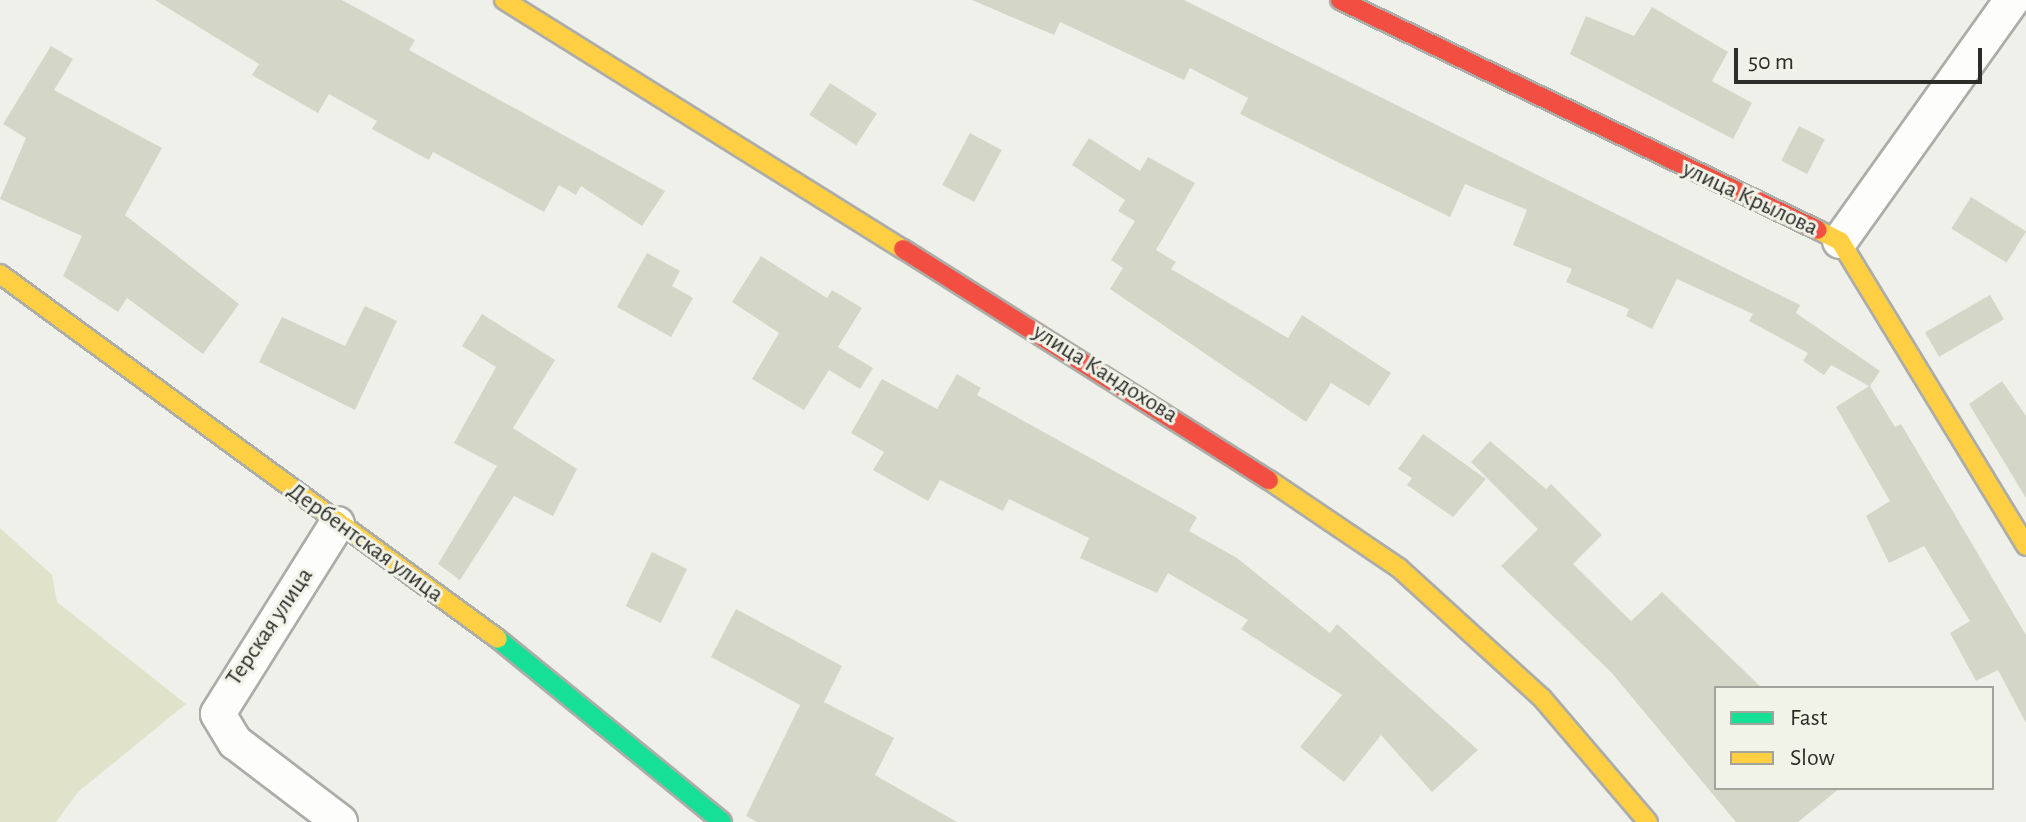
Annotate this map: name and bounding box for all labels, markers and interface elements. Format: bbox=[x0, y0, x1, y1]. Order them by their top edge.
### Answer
scale bar bbox=[1738, 32, 1986, 82]
text: 50 m bbox=[1748, 50, 1794, 74]
street label: улица Крылова bbox=[1678, 155, 1822, 243]
street label: улица Кандохова bbox=[1027, 318, 1183, 430]
street label: Дербентская улица bbox=[281, 477, 449, 609]
street label: Терская улица bbox=[220, 563, 320, 691]
legend bbox=[1714, 686, 1994, 790]
text: Fast bbox=[1790, 706, 1827, 730]
text: Slow bbox=[1790, 746, 1835, 770]

